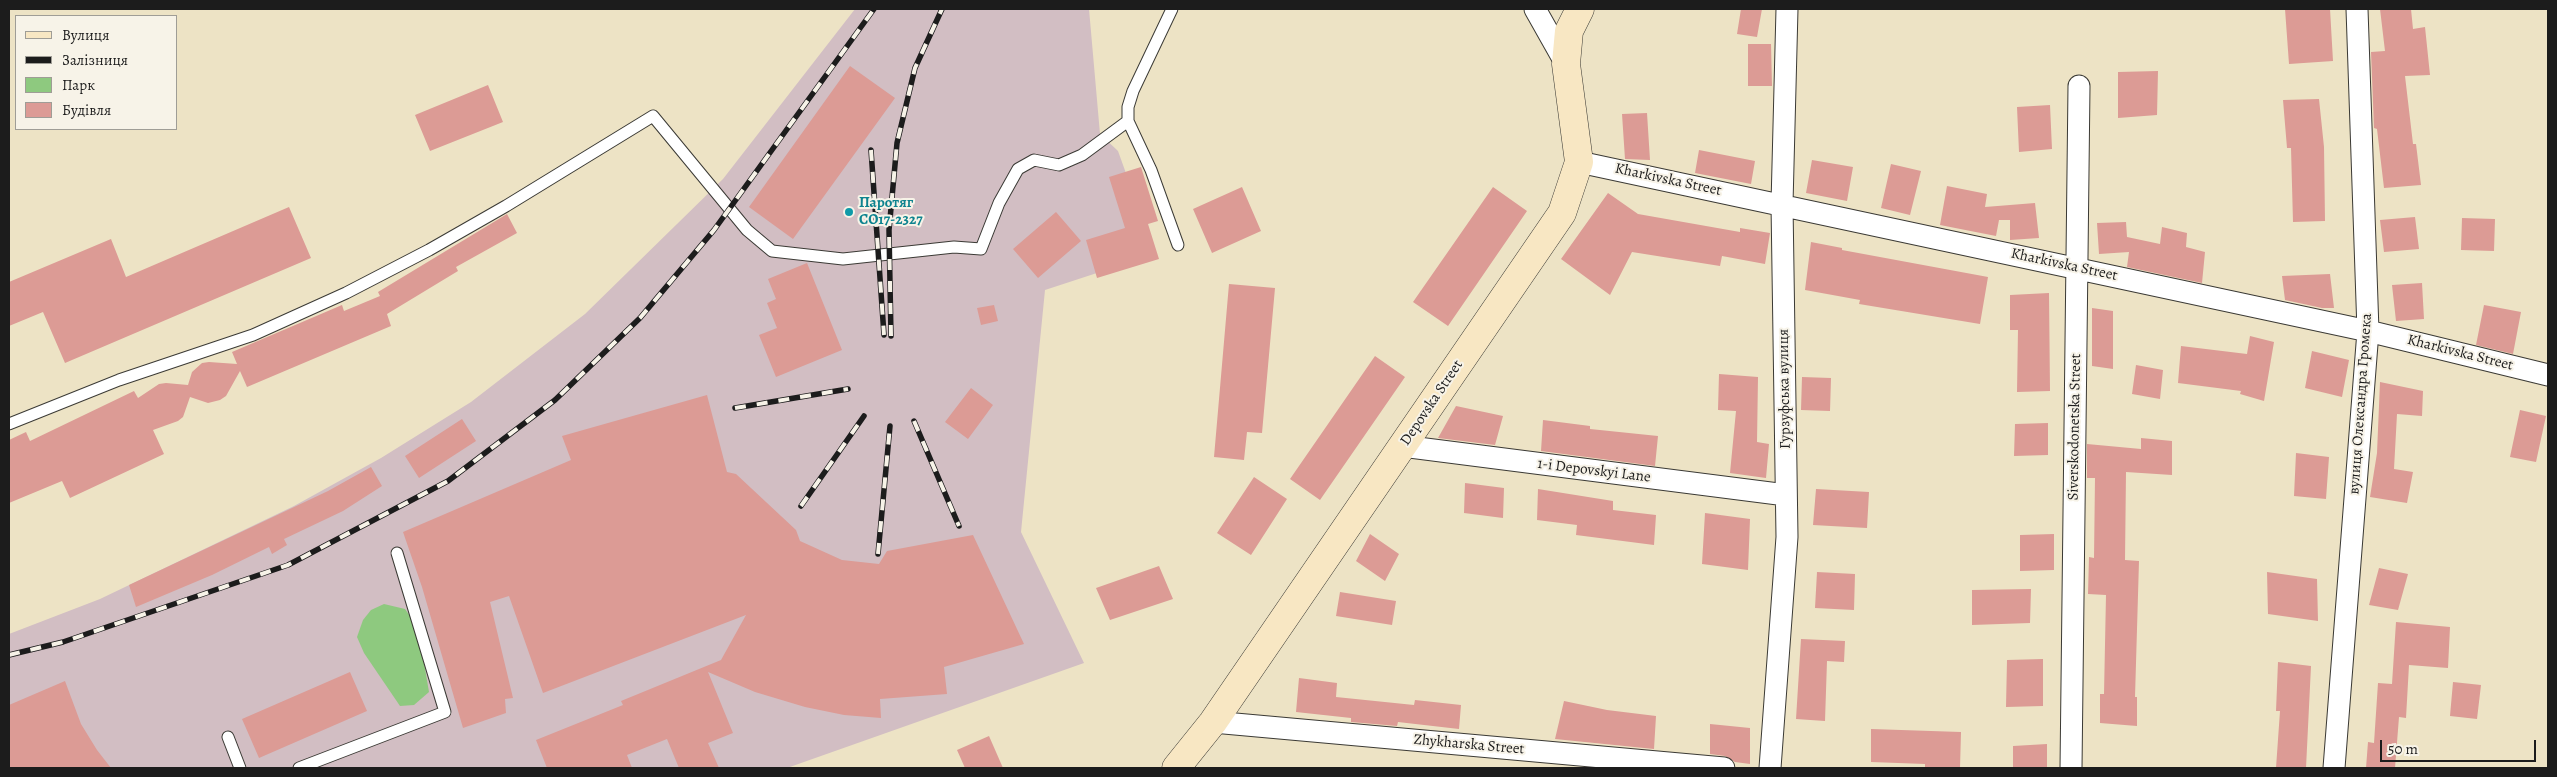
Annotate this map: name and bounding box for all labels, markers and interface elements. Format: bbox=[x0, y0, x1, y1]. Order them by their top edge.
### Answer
legend bbox=[15, 15, 178, 130]
text: Вулиця bbox=[62, 25, 109, 45]
text: Залізниця bbox=[62, 50, 128, 70]
text: Парк bbox=[62, 75, 95, 95]
text: Будівля bbox=[62, 100, 111, 120]
street label: Kharkivska Street bbox=[1613, 160, 1723, 200]
place label: Паротяг СО17-2327 bbox=[859, 194, 923, 229]
marker: Паротяг СО17-2327 bbox=[843, 206, 855, 218]
street label: Kharkivska Street bbox=[2009, 245, 2119, 285]
street label: вулиця Олександра Громека bbox=[2346, 313, 2376, 495]
street label: Гурзуфська вулиця bbox=[1775, 329, 1795, 449]
street label: Kharkivska Street bbox=[2405, 331, 2515, 375]
street label: Siverskodonetska Street bbox=[2065, 353, 2085, 501]
street label: Depovska Street bbox=[1397, 357, 1467, 449]
street label: 1-i Depovskyi Lane bbox=[1536, 455, 1652, 487]
scale bar bbox=[2382, 730, 2538, 762]
street label: Zhykharska Street bbox=[1413, 731, 1525, 759]
text: 50 m bbox=[2388, 739, 2418, 759]

